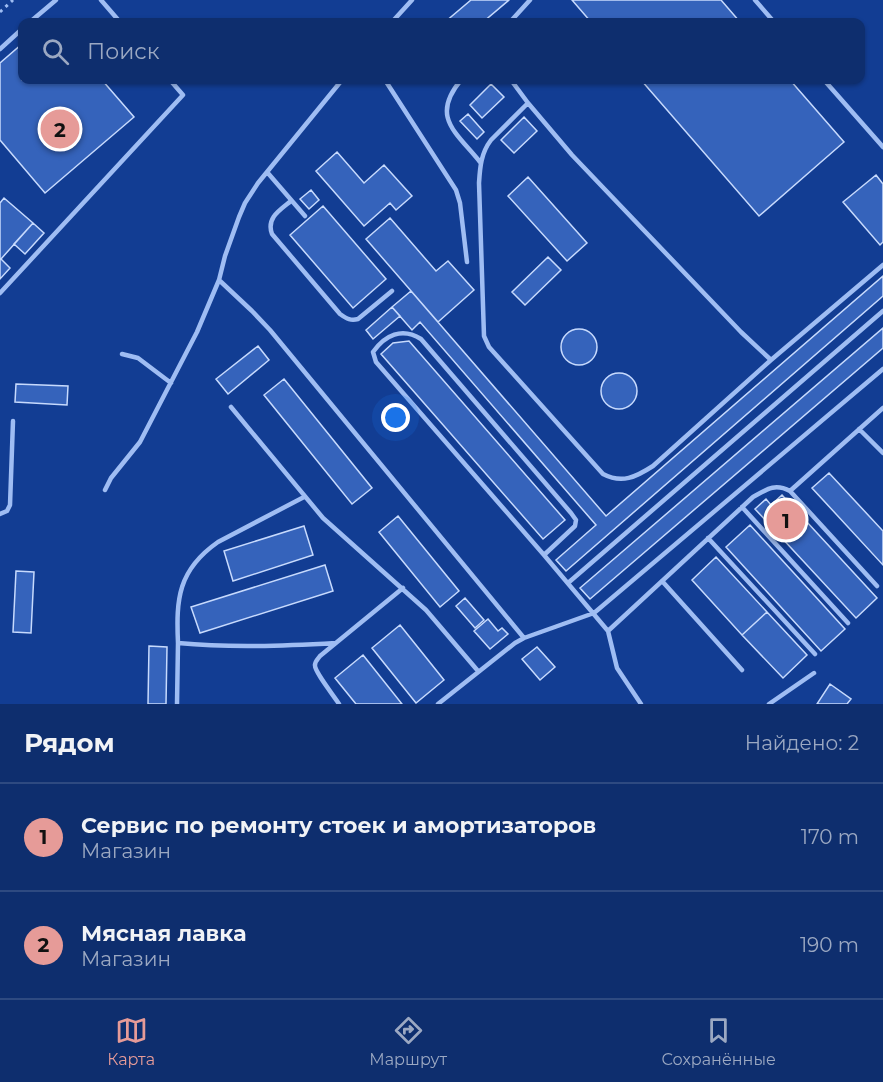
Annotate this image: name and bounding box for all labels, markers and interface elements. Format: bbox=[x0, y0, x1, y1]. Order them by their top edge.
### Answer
search box bbox=[18, 18, 865, 84]
icon: search bbox=[39, 35, 72, 68]
text: Поиск bbox=[87, 38, 159, 65]
pin: 2 bbox=[40, 106, 80, 152]
your location bbox=[381, 403, 410, 432]
pin: 1 bbox=[766, 498, 806, 542]
text: Рядом bbox=[24, 727, 115, 759]
text: Найдено: 2 bbox=[745, 731, 859, 755]
text: Сервис по ремонту стоек и амортизаторов bbox=[81, 812, 596, 839]
text: 1 bbox=[40, 825, 47, 849]
text: 170 m bbox=[801, 825, 859, 849]
text: Магазин bbox=[81, 839, 171, 863]
text: Мясная лавка bbox=[81, 920, 246, 947]
text: 2 bbox=[38, 933, 49, 957]
text: 190 m bbox=[800, 933, 859, 957]
text: Магазин bbox=[81, 947, 171, 971]
tab: Карта bbox=[107, 1014, 155, 1069]
tab: Маршрут bbox=[369, 1014, 447, 1069]
tab: Сохранённые bbox=[661, 1014, 776, 1069]

